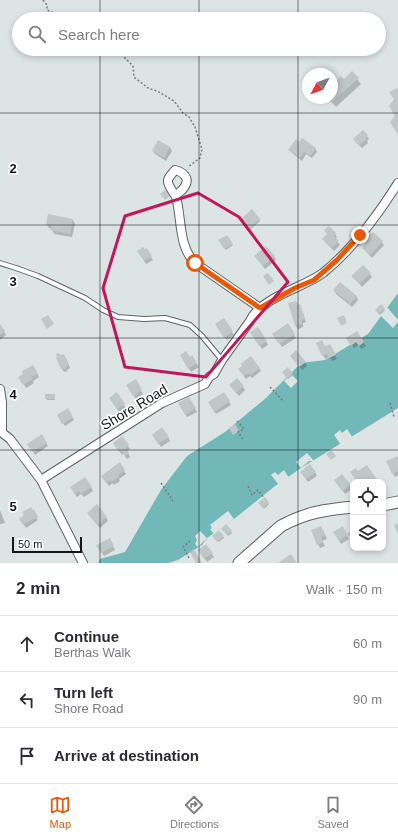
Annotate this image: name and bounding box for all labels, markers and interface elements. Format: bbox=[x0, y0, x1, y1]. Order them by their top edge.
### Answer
search box bbox=[12, 12, 386, 56]
icon: search bbox=[26, 23, 48, 45]
text: Search here bbox=[58, 26, 140, 43]
north arrow bbox=[302, 68, 338, 104]
text: 2 bbox=[9, 161, 17, 176]
route end bbox=[351, 226, 369, 244]
route start bbox=[186, 254, 204, 272]
text: 3 bbox=[9, 274, 17, 289]
street label: Shore Road bbox=[98, 381, 170, 433]
text: 4 bbox=[9, 387, 17, 402]
map controls bbox=[350, 479, 386, 551]
button: locate bbox=[350, 479, 386, 515]
text: 5 bbox=[9, 499, 17, 514]
button: layers bbox=[350, 515, 386, 551]
scale bar bbox=[12, 535, 82, 554]
text: 50 m bbox=[18, 538, 42, 550]
text: 2 min bbox=[16, 579, 60, 598]
text: Walk · 150 m bbox=[306, 582, 382, 597]
text: Continue bbox=[54, 628, 119, 645]
icon: ahead bbox=[16, 633, 38, 655]
text: 60 m bbox=[353, 636, 382, 651]
text: Berthas Walk bbox=[54, 645, 131, 660]
text: Turn left bbox=[54, 684, 113, 701]
icon: left bbox=[16, 689, 38, 711]
text: 90 m bbox=[353, 692, 382, 707]
text: Shore Road bbox=[54, 701, 123, 716]
icon: arrive bbox=[16, 745, 38, 767]
text: Arrive at destination bbox=[54, 747, 199, 764]
tab: Map bbox=[49, 794, 71, 830]
tab: Directions bbox=[170, 794, 219, 830]
tab: Saved bbox=[317, 794, 349, 830]

